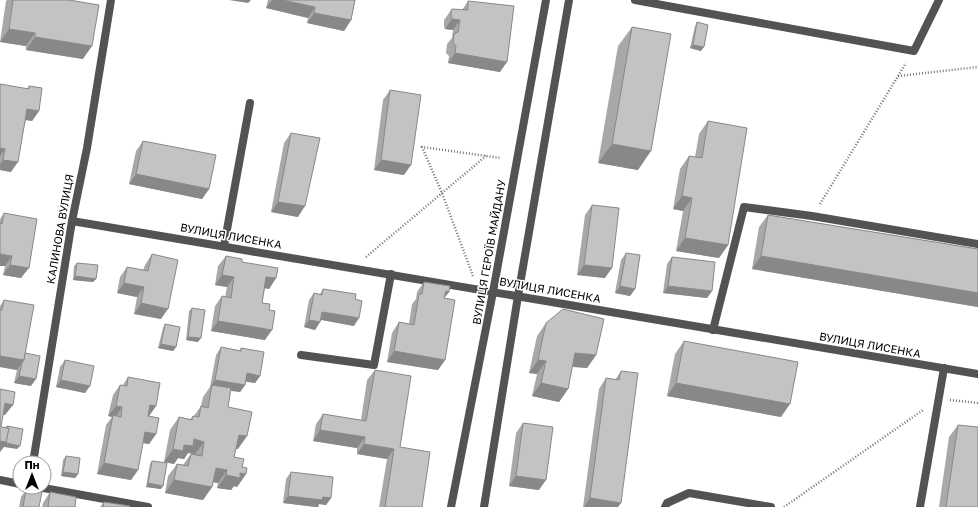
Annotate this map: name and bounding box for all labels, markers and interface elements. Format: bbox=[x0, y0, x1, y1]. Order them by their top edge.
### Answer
street label: КАЛИНОВА ВУЛИЦЯ bbox=[43, 173, 76, 285]
street label: ВУЛИЦЯ ГЕРОЇВ МАЙДАНУ bbox=[469, 178, 508, 325]
street label: ВУЛИЦЯ ЛИСЕНКА bbox=[179, 220, 283, 251]
street label: ВУЛИЦЯ ЛИСЕНКА bbox=[498, 274, 602, 305]
street label: ВУЛИЦЯ ЛИСЕНКА bbox=[818, 329, 922, 360]
north arrow bbox=[12, 455, 52, 495]
text: Пн bbox=[25, 458, 40, 471]

